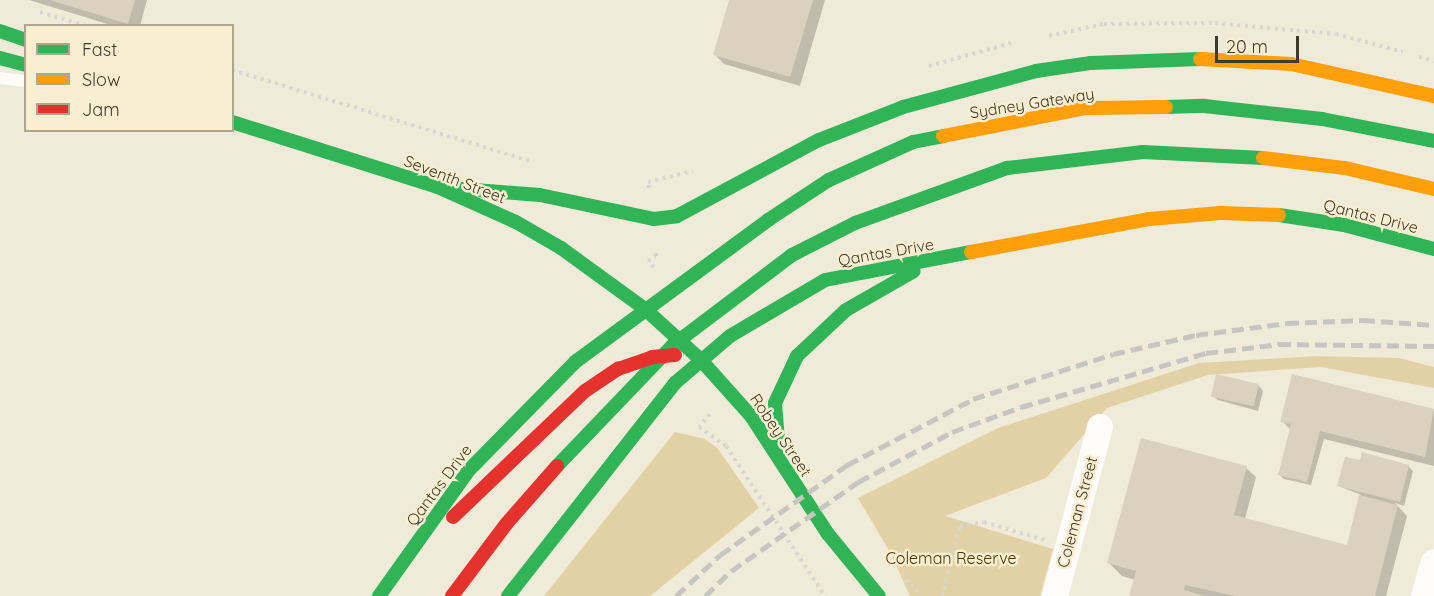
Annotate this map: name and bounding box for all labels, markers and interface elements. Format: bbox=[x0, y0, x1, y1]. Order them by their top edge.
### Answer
legend bbox=[24, 24, 234, 132]
scale bar bbox=[1218, 24, 1302, 62]
text: 20 m bbox=[1226, 35, 1268, 58]
text: Fast bbox=[82, 38, 117, 61]
text: Slow bbox=[82, 68, 120, 91]
street label: Sydney Gateway bbox=[968, 84, 1096, 122]
text: Jam bbox=[82, 98, 120, 121]
street label: Seventh Street bbox=[402, 151, 508, 207]
street label: Qantas Drive bbox=[1322, 195, 1420, 237]
street label: Qantas Drive bbox=[837, 234, 935, 270]
street label: Robey Street bbox=[746, 390, 816, 480]
street label: Qantas Drive bbox=[402, 441, 476, 529]
street label: Coleman Street bbox=[1053, 454, 1101, 570]
park label: Coleman Reserve bbox=[885, 548, 1017, 568]

